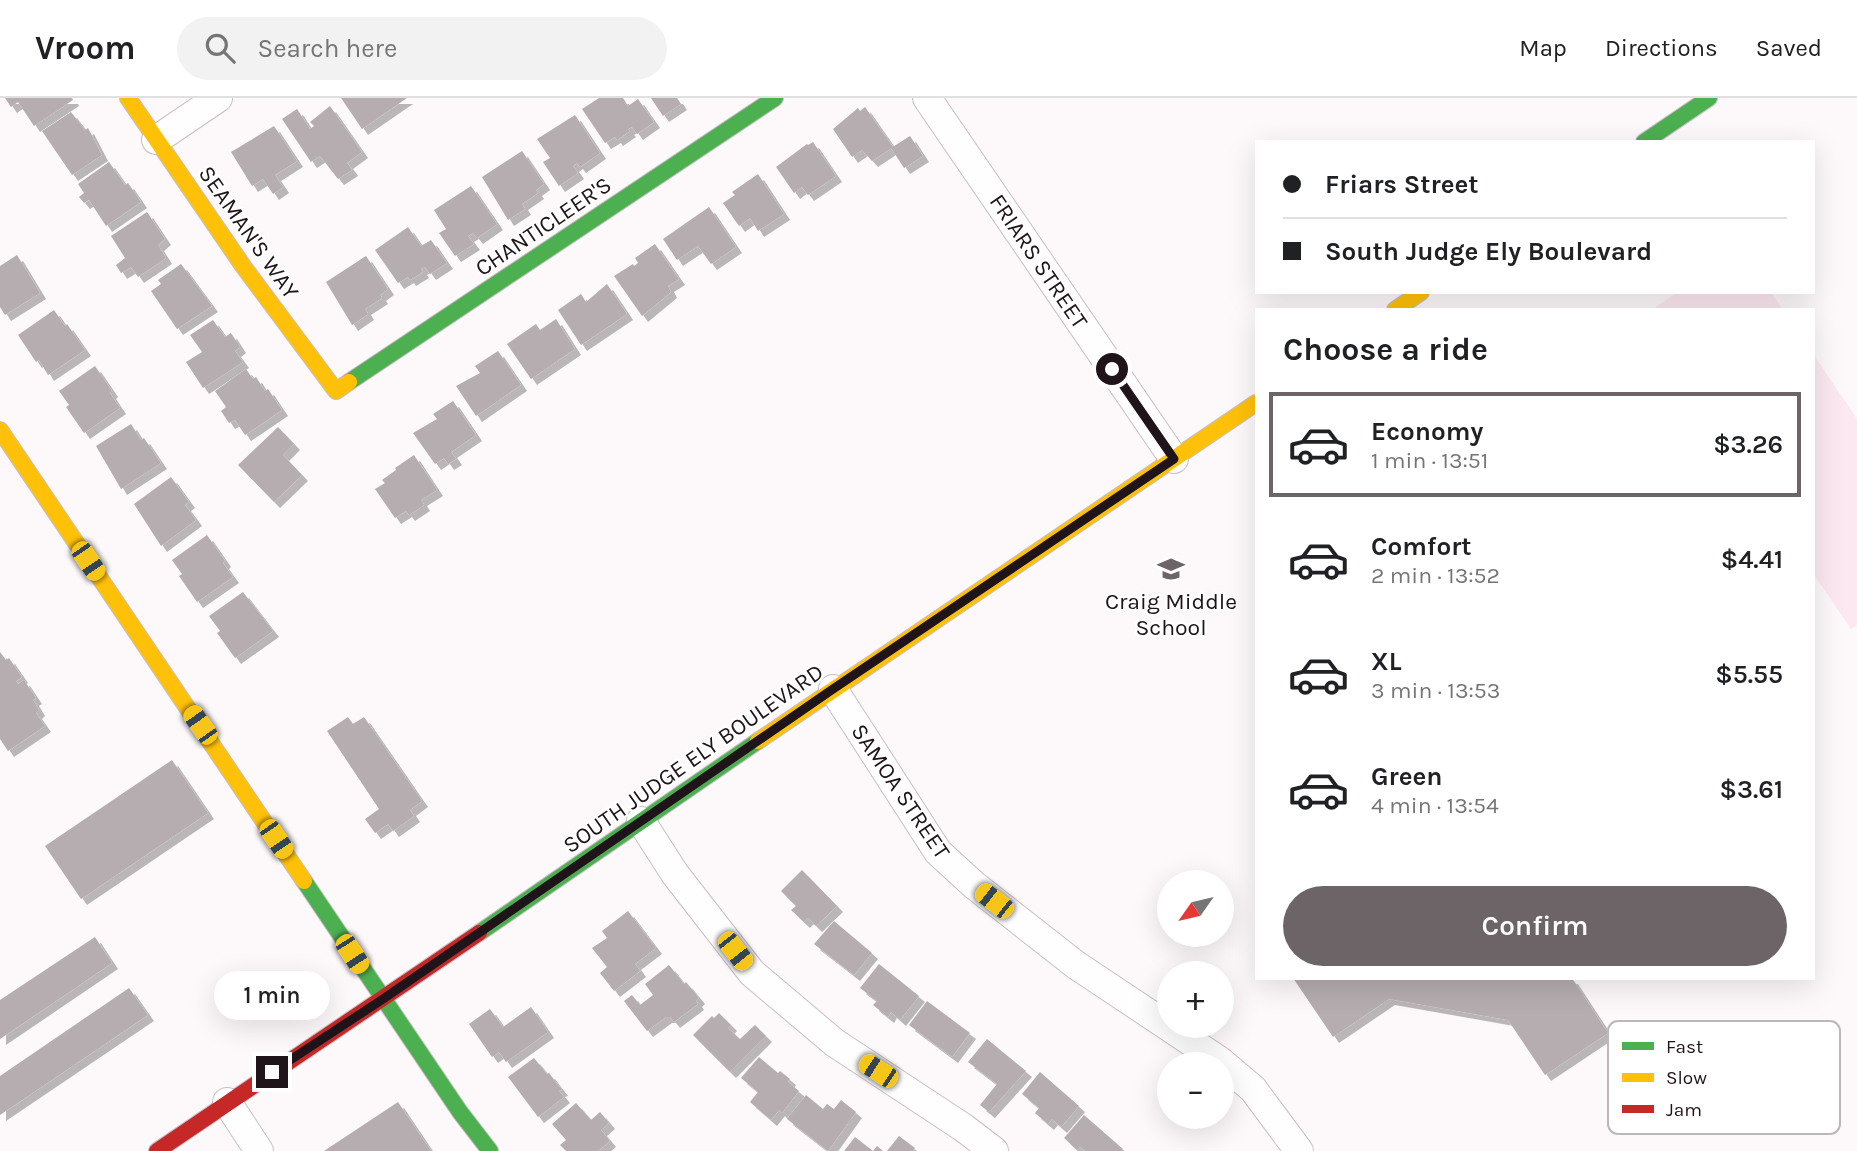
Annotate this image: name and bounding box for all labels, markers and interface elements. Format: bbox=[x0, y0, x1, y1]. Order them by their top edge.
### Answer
search box bbox=[177, 17, 667, 80]
text: Vroom bbox=[35, 29, 135, 67]
icon: search bbox=[201, 29, 239, 67]
text: Search here bbox=[257, 33, 397, 64]
text: Map bbox=[1519, 34, 1567, 62]
text: Directions bbox=[1605, 34, 1718, 62]
text: Saved bbox=[1756, 34, 1822, 62]
street label: SEAMAN'S WAY bbox=[193, 161, 305, 304]
text: Friars Street bbox=[1325, 169, 1479, 200]
street label: CHANTICLEER'S bbox=[470, 171, 616, 282]
street label: FRIARS STREET bbox=[984, 189, 1094, 334]
text: South Judge Ely Boulevard bbox=[1325, 236, 1652, 267]
text: Choose a ride bbox=[1283, 331, 1488, 368]
route start bbox=[1096, 353, 1128, 385]
icon: car bbox=[1287, 413, 1350, 476]
text: Economy bbox=[1371, 416, 1483, 447]
text: $3.26 bbox=[1713, 429, 1783, 460]
text: 1 min · 13:51 bbox=[1371, 447, 1488, 474]
icon: car bbox=[1287, 528, 1350, 591]
text: Comfort bbox=[1371, 531, 1472, 562]
car bbox=[68, 538, 109, 584]
text: $4.41 bbox=[1721, 544, 1783, 575]
school or university icon: Craig Middle School bbox=[1156, 554, 1186, 584]
text: 2 min · 13:52 bbox=[1371, 562, 1500, 589]
place label: Craig Middle School bbox=[1105, 588, 1237, 641]
icon: car bbox=[1287, 643, 1350, 706]
text: XL bbox=[1371, 646, 1402, 677]
street label: SOUTH JUDGE ELY BOULEVARD bbox=[558, 658, 829, 859]
text: $5.55 bbox=[1715, 659, 1783, 690]
text: 3 min · 13:53 bbox=[1371, 677, 1500, 704]
car bbox=[180, 702, 221, 748]
street label: SAMOA STREET bbox=[845, 719, 956, 864]
icon: car bbox=[1287, 758, 1350, 821]
text: Green bbox=[1371, 761, 1443, 792]
text: $3.61 bbox=[1720, 774, 1783, 805]
text: 4 min · 13:54 bbox=[1371, 792, 1499, 819]
car bbox=[256, 816, 297, 862]
north arrow bbox=[1157, 870, 1234, 947]
map controls bbox=[1157, 870, 1234, 1129]
car bbox=[971, 880, 1018, 922]
button: Confirm bbox=[1283, 886, 1787, 966]
car bbox=[714, 928, 757, 974]
car bbox=[332, 931, 373, 977]
button: + bbox=[1157, 961, 1234, 1038]
callout: 1 min bbox=[214, 970, 330, 1020]
text: 1 min bbox=[243, 982, 301, 1009]
legend bbox=[1608, 1021, 1840, 1134]
text: Fast bbox=[1666, 1036, 1703, 1058]
car bbox=[855, 1051, 902, 1091]
button: − bbox=[1157, 1052, 1234, 1129]
route end bbox=[256, 1056, 288, 1088]
text: Slow bbox=[1666, 1067, 1707, 1089]
text: Jam bbox=[1666, 1099, 1702, 1121]

